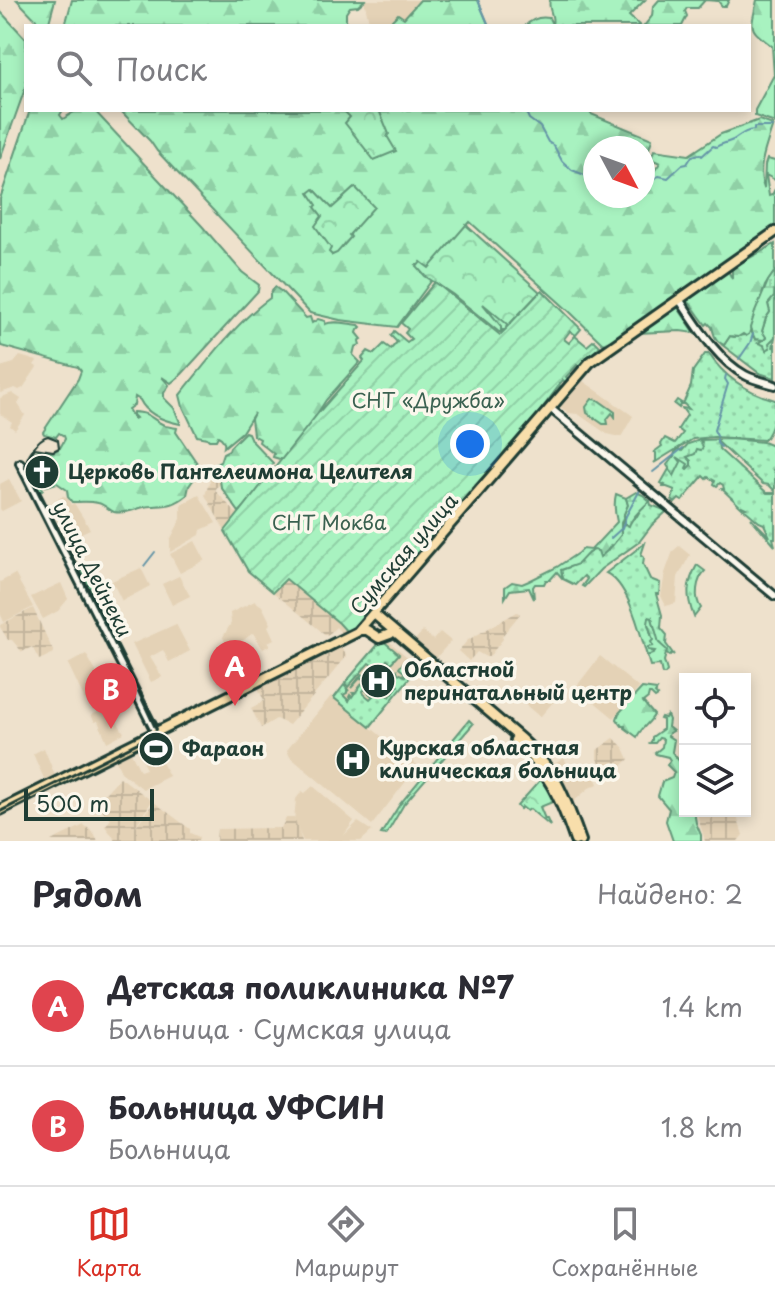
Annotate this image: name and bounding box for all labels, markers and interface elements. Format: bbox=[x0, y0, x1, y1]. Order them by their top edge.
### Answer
search box bbox=[24, 24, 751, 112]
icon: search bbox=[52, 46, 96, 90]
text: Поиск bbox=[116, 46, 207, 91]
north arrow bbox=[583, 136, 655, 208]
park label: СНТ «Дружба» bbox=[351, 385, 505, 415]
your location bbox=[450, 424, 490, 464]
church icon: Церковь Пантелеимона Целителя bbox=[23, 453, 61, 491]
place label: Церковь Пантелеимона Целителя bbox=[68, 456, 413, 486]
street label: Сумская улица bbox=[342, 486, 465, 621]
street label: улица Дейнеки bbox=[46, 495, 140, 642]
park label: СНТ Моква bbox=[272, 507, 387, 537]
pin: A bbox=[209, 640, 261, 706]
place label: Областной перинатальный центр bbox=[404, 654, 632, 707]
hospital icon: Областной перинатальный центр bbox=[359, 662, 397, 700]
pin: B bbox=[85, 663, 137, 729]
map controls bbox=[679, 673, 751, 817]
button: locate bbox=[679, 673, 751, 745]
sports icon: Фараон bbox=[137, 730, 175, 768]
place label: Курская областная клиническая больница bbox=[379, 732, 617, 785]
place label: Фараон bbox=[182, 733, 264, 763]
hospital icon: Курская областная клиническая больница bbox=[334, 741, 372, 779]
button: layers bbox=[679, 745, 751, 817]
scale bar bbox=[24, 785, 154, 821]
text: 500 m bbox=[36, 786, 109, 819]
text: Рядом bbox=[32, 867, 143, 919]
text: Найдено: 2 bbox=[597, 874, 743, 913]
text: Детская поликлиника №7 bbox=[108, 964, 514, 1009]
text: A bbox=[48, 987, 68, 1026]
text: 1.4 km bbox=[662, 987, 743, 1026]
text: Больница · Сумская улица bbox=[108, 1009, 451, 1048]
text: Больница УФСИН bbox=[108, 1084, 385, 1129]
text: B bbox=[49, 1107, 67, 1146]
text: 1.8 km bbox=[661, 1107, 743, 1146]
text: Больница bbox=[108, 1129, 230, 1168]
tab: Карта bbox=[77, 1202, 141, 1283]
tab: Маршрут bbox=[294, 1202, 398, 1283]
tab: Сохранённые bbox=[551, 1202, 698, 1283]

